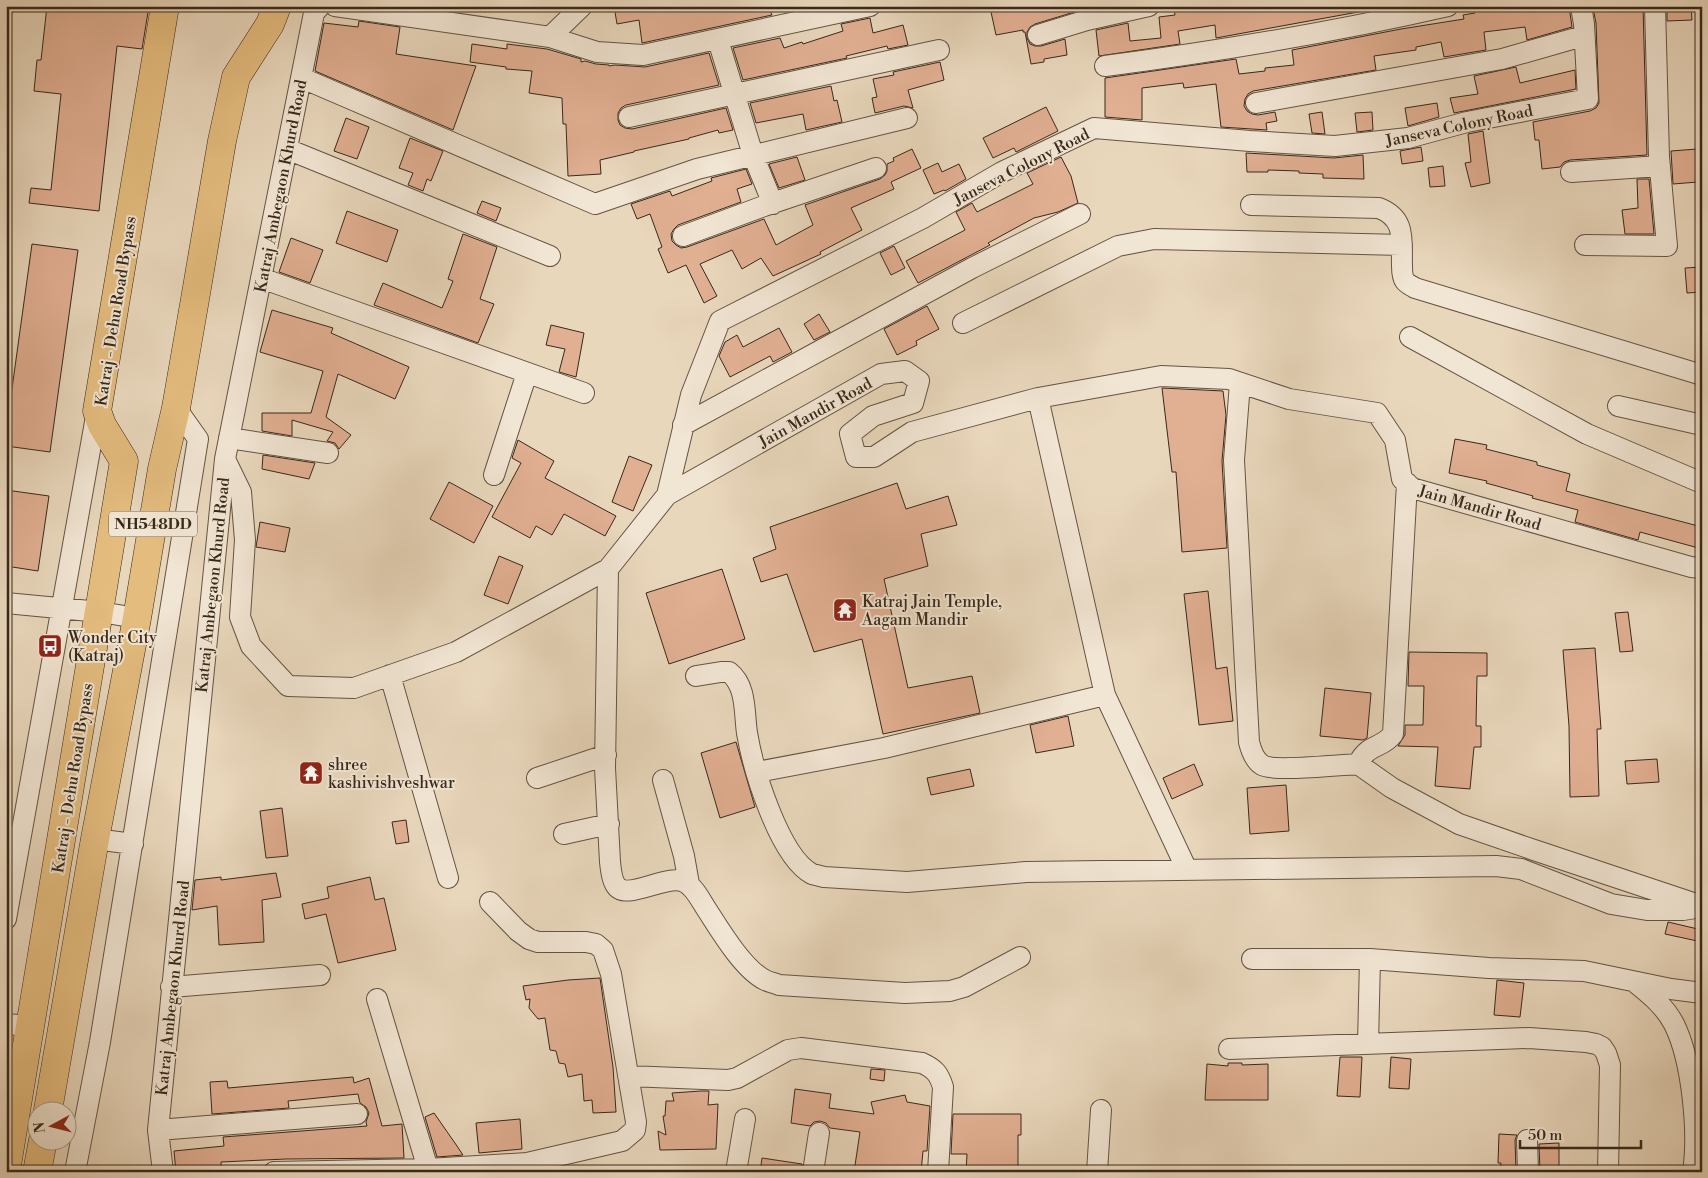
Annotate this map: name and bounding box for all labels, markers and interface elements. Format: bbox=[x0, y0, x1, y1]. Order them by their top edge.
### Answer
street label: Katraj Ambegaon Khurd Road bbox=[251, 78, 311, 294]
street label: Janseva Colony Road bbox=[1383, 101, 1535, 152]
street label: Janseva Colony Road bbox=[949, 124, 1093, 210]
street label: Katraj - Dehu Road Bypass bbox=[91, 215, 141, 408]
street label: Jain Mandir Road bbox=[754, 373, 876, 453]
street label: Katraj Ambegaon Khurd Road bbox=[192, 476, 234, 694]
street label: Jain Mandir Road bbox=[1415, 481, 1543, 535]
road number: NH548DD bbox=[109, 512, 197, 536]
place label: Katraj Jain Temple, Aagam Mandir bbox=[861, 592, 1002, 630]
temple icon: Katraj Jain Temple, Aagam Mandir bbox=[832, 597, 858, 623]
place label: Wonder City (Katraj) bbox=[67, 628, 157, 666]
bus stop icon: Wonder City (Katraj) bbox=[37, 633, 63, 659]
street label: Katraj - Dehu Road Bypass bbox=[48, 682, 98, 875]
place label: shree kashivishveshwar bbox=[328, 755, 455, 793]
temple icon: shree kashivishveshwar bbox=[298, 760, 324, 786]
street label: Katraj Ambegaon Khurd Road bbox=[152, 879, 194, 1097]
north arrow bbox=[28, 1100, 78, 1150]
scale bar bbox=[1520, 1118, 1642, 1150]
text: N bbox=[30, 1121, 50, 1134]
text: 50 m bbox=[1528, 1126, 1562, 1145]

